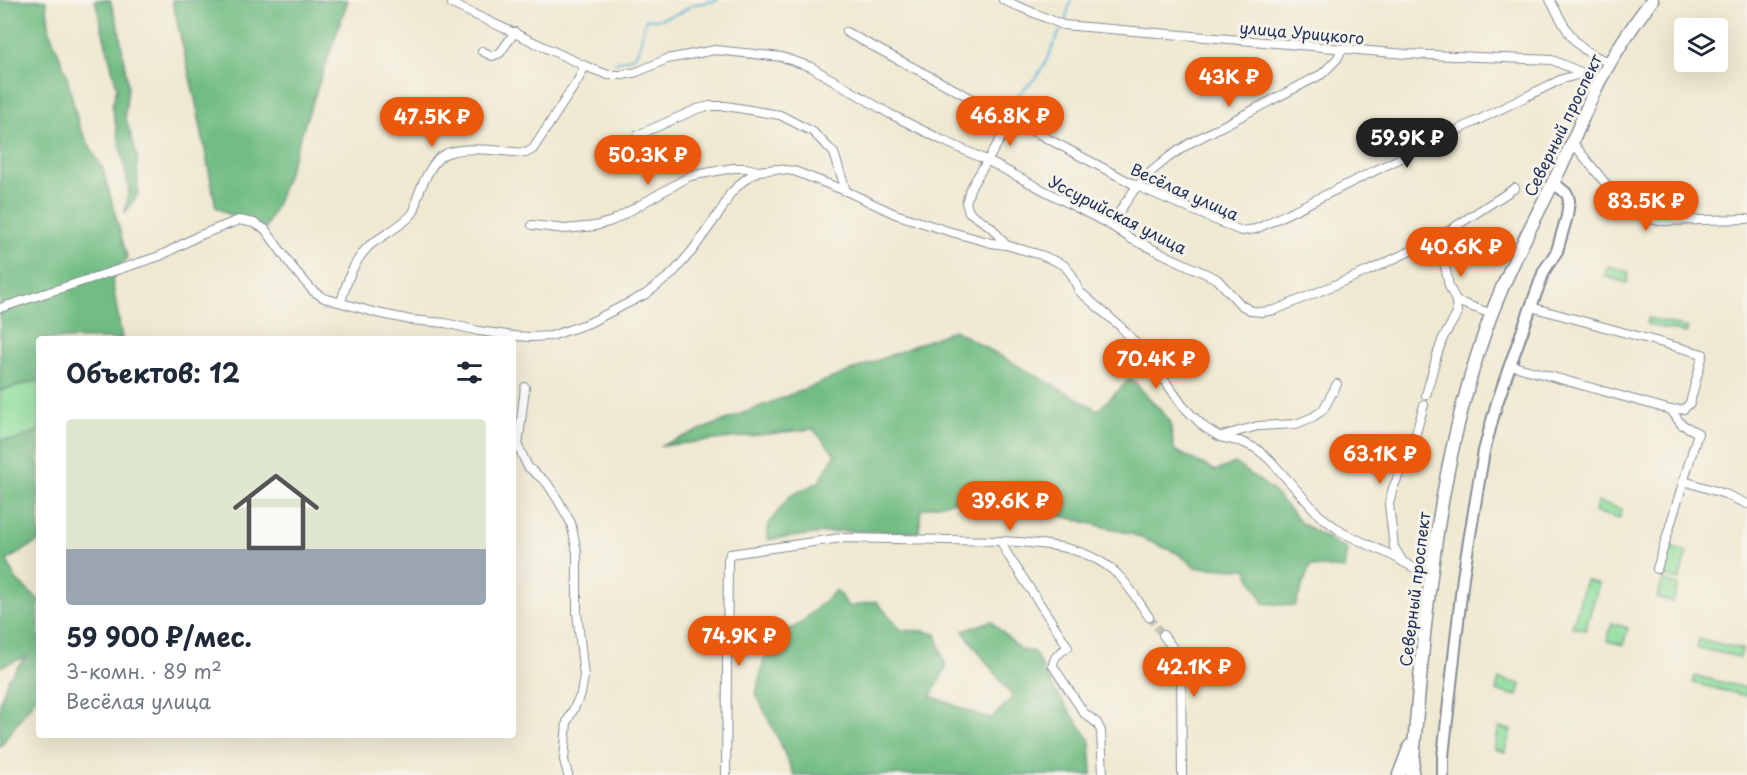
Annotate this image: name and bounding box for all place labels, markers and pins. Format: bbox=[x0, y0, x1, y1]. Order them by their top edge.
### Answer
pin: 43K ₽ bbox=[1187, 57, 1271, 108]
pin: 46.8K ₽ bbox=[955, 96, 1065, 147]
pin: 47.5K ₽ bbox=[377, 97, 487, 148]
pin: 59.9K ₽ bbox=[1352, 118, 1462, 169]
pin: 50.3K ₽ bbox=[593, 135, 703, 186]
pin: 83.5K ₽ bbox=[1591, 181, 1701, 232]
pin: 40.6K ₽ bbox=[1406, 227, 1516, 278]
pin: 70.4K ₽ bbox=[1101, 339, 1211, 390]
pin: 63.1K ₽ bbox=[1325, 434, 1435, 485]
pin: 39.6K ₽ bbox=[955, 481, 1065, 532]
pin: 74.9K ₽ bbox=[684, 616, 794, 667]
pin: 42.1K ₽ bbox=[1139, 647, 1249, 698]

